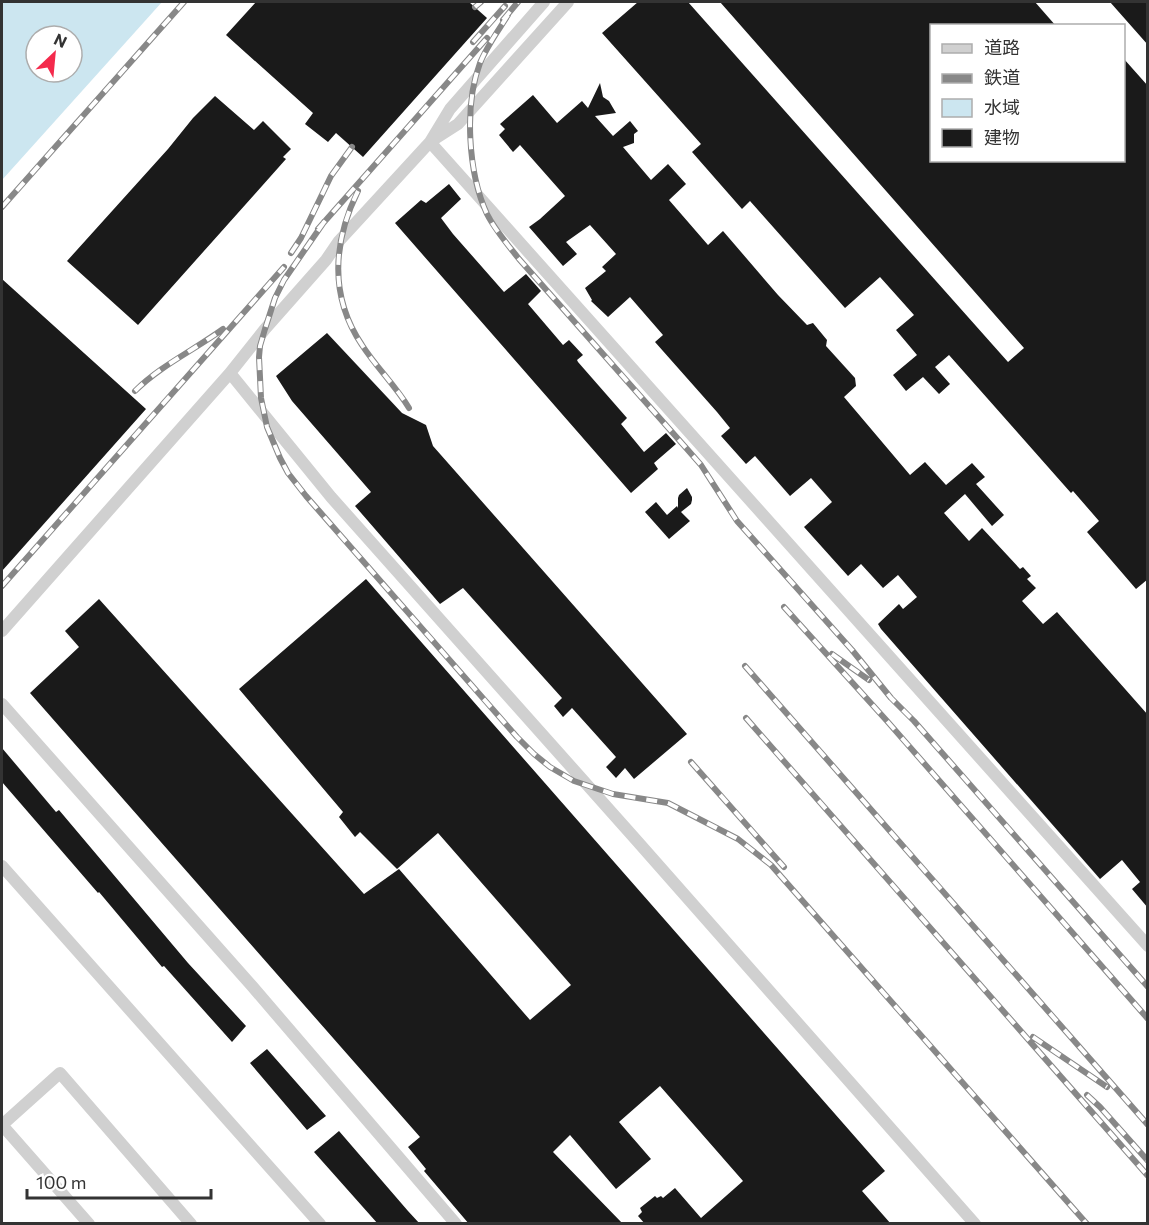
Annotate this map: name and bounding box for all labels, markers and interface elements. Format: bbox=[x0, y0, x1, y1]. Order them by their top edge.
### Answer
north arrow bbox=[24, 24, 84, 84]
legend bbox=[930, 24, 1125, 162]
text: N bbox=[51, 29, 70, 51]
text: 道路 bbox=[984, 36, 1020, 58]
text: 鉄道 bbox=[984, 66, 1020, 88]
text: 水域 bbox=[984, 96, 1020, 118]
text: 建物 bbox=[984, 126, 1020, 148]
scale bar bbox=[27, 1162, 212, 1200]
text: 100 m bbox=[36, 1171, 86, 1193]

